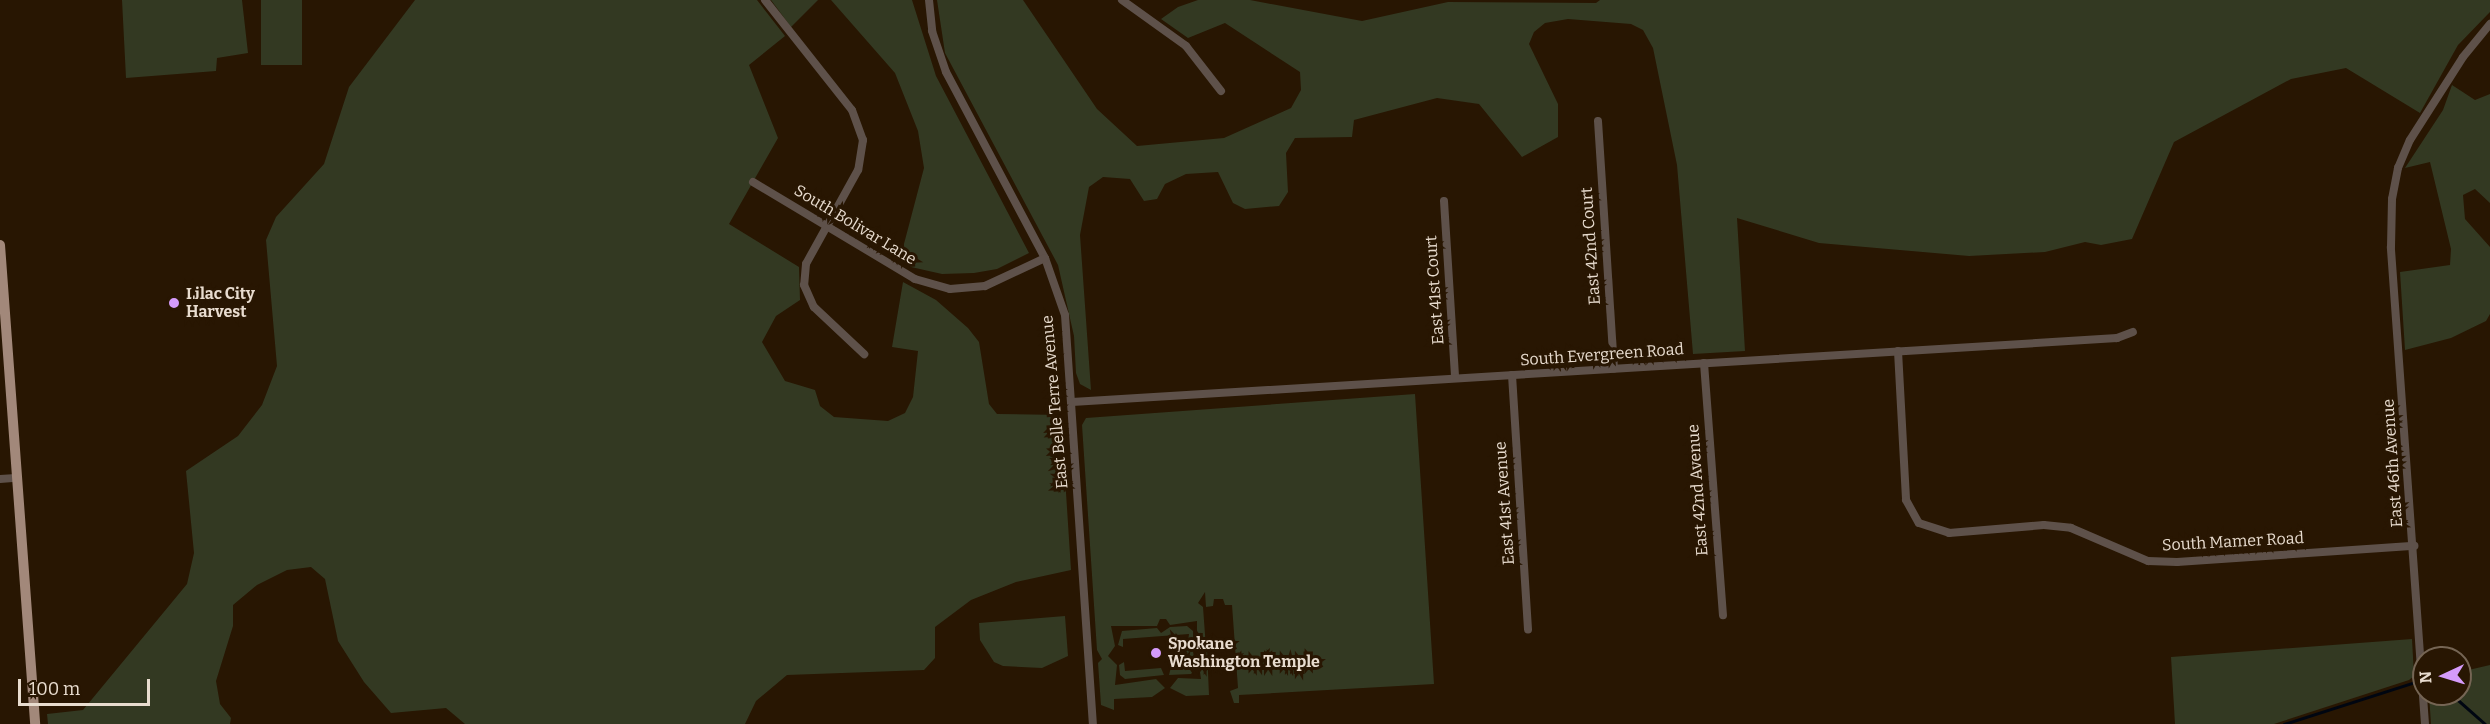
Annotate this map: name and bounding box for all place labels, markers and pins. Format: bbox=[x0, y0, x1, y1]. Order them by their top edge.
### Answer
place label: Lilac City Harvest bbox=[186, 284, 255, 322]
marker: Lilac City Harvest bbox=[167, 296, 181, 310]
place label: Spokane Washington Temple bbox=[1168, 634, 1320, 672]
marker: Spokane Washington Temple bbox=[1149, 646, 1163, 660]

